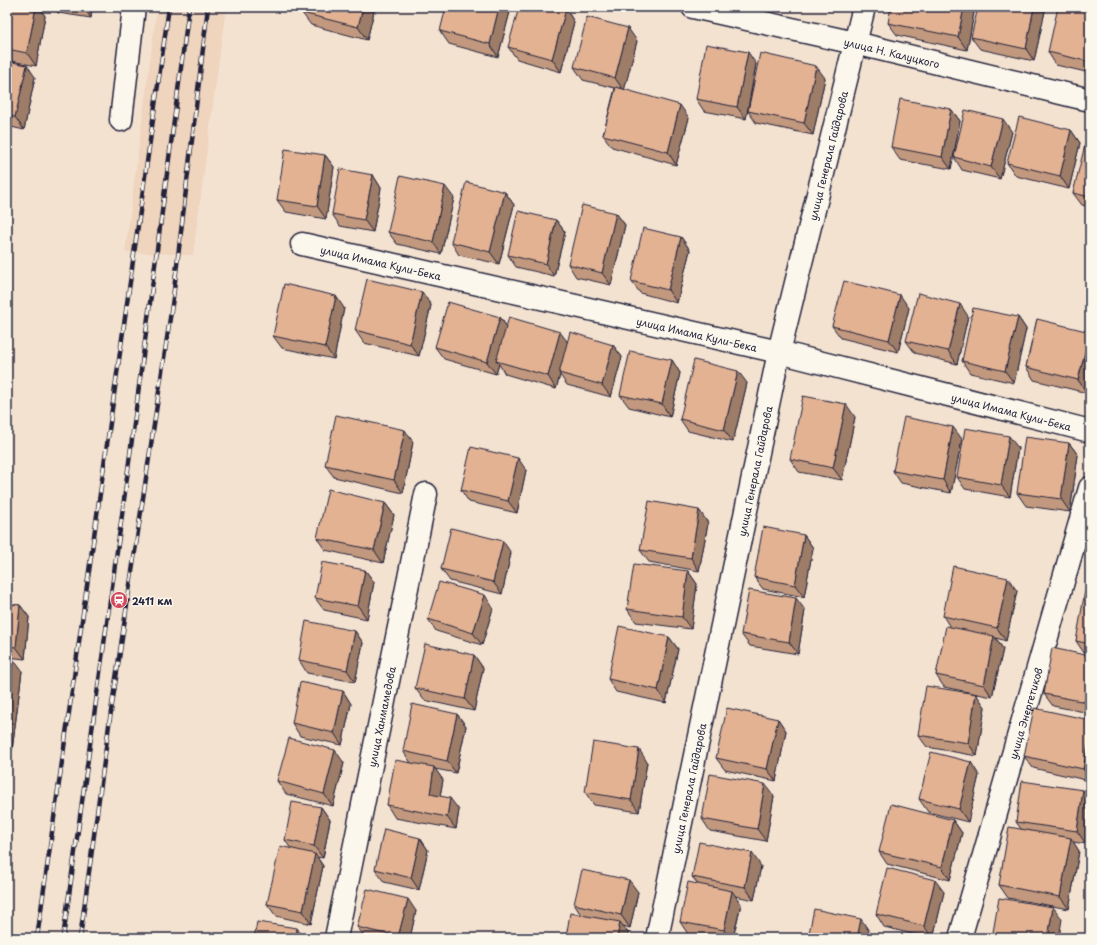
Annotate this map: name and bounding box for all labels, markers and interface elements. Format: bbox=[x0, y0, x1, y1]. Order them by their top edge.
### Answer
street label: улица Н. Калуцкого bbox=[843, 33, 942, 71]
street label: улица Генерала Гайдарова bbox=[804, 88, 851, 222]
street label: улица Имама Кули-Бека bbox=[319, 241, 444, 283]
street label: улица Имама Кули-Бека bbox=[635, 312, 760, 355]
street label: улица Имама Кули-Бека bbox=[950, 389, 1074, 434]
street label: улица Генерала Гайдарова bbox=[733, 404, 775, 538]
station icon: 2411 км bbox=[109, 590, 129, 610]
place label: 2411 км bbox=[132, 593, 173, 608]
street label: улица Ханмамедова bbox=[363, 664, 399, 768]
street label: улица Энергетиков bbox=[1005, 665, 1045, 761]
street label: улица Генерала Гайдарова bbox=[667, 721, 709, 855]

